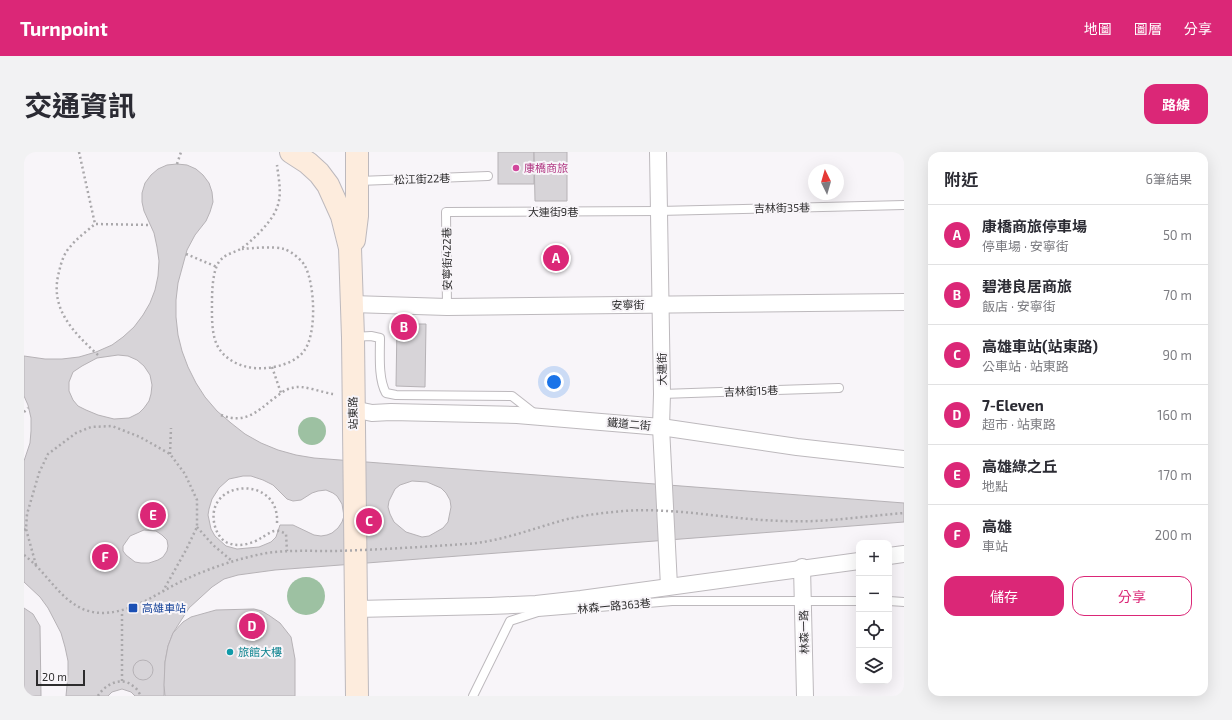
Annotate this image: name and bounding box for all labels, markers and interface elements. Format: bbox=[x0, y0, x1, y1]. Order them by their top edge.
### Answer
text: Turnpoint bbox=[20, 17, 108, 40]
text: 地圖 bbox=[1084, 20, 1112, 37]
text: 圖層 bbox=[1134, 20, 1162, 37]
text: 分享 bbox=[1184, 20, 1212, 37]
button: 路線 bbox=[1144, 84, 1208, 124]
text: 交通資訊 bbox=[24, 88, 136, 122]
place label: 康橋商旅 bbox=[524, 161, 568, 174]
marker: 康橋商旅 bbox=[511, 163, 521, 173]
north arrow bbox=[808, 164, 844, 200]
text: 附近 bbox=[944, 169, 978, 189]
street label: 松江街22巷 bbox=[394, 171, 450, 186]
text: 6筆結果 bbox=[1146, 171, 1192, 187]
street label: 吉林街35巷 bbox=[754, 201, 810, 214]
street label: 大連街9巷 bbox=[528, 205, 578, 218]
text: 康橋商旅停車場 bbox=[982, 217, 1087, 235]
street label: 安寧街422巷 bbox=[439, 227, 454, 291]
text: A bbox=[953, 227, 961, 243]
text: 50 m bbox=[1163, 227, 1192, 243]
text: 停車場 · 安寧街 bbox=[982, 238, 1069, 254]
pin: A bbox=[543, 243, 569, 273]
text: 碧港良居商旅 bbox=[982, 277, 1072, 295]
text: B bbox=[953, 287, 961, 303]
text: 70 m bbox=[1163, 287, 1192, 303]
street label: 安寧街 bbox=[611, 298, 645, 311]
text: 飯店 · 安寧街 bbox=[982, 298, 1056, 314]
pin: B bbox=[391, 312, 417, 342]
text: 高雄車站(站東路) bbox=[982, 337, 1098, 355]
text: C bbox=[953, 347, 961, 363]
text: 90 m bbox=[1162, 347, 1192, 363]
street label: 大連街 bbox=[655, 352, 668, 386]
text: 公車站 · 站東路 bbox=[982, 358, 1069, 374]
your location bbox=[544, 372, 564, 392]
street label: 吉林街15巷 bbox=[724, 383, 778, 398]
street label: 站東路 bbox=[346, 396, 359, 430]
text: 7-Eleven bbox=[982, 396, 1044, 414]
text: D bbox=[953, 407, 961, 423]
text: 160 m bbox=[1157, 407, 1192, 423]
street label: 鐵道二街 bbox=[607, 415, 652, 432]
text: 超市 · 站東路 bbox=[982, 416, 1056, 432]
text: 高雄綠之丘 bbox=[982, 457, 1057, 475]
text: E bbox=[953, 467, 961, 483]
text: 170 m bbox=[1158, 467, 1192, 483]
text: 地點 bbox=[982, 478, 1008, 494]
pin: E bbox=[140, 500, 166, 530]
pin: C bbox=[356, 506, 382, 536]
text: 高雄 bbox=[982, 517, 1012, 535]
text: F bbox=[953, 527, 961, 543]
text: 200 m bbox=[1155, 527, 1192, 543]
text: 車站 bbox=[982, 538, 1008, 554]
map controls bbox=[856, 540, 892, 684]
button: + bbox=[856, 540, 892, 576]
pin: F bbox=[92, 542, 118, 572]
button: − bbox=[856, 576, 892, 612]
button: 儲存 bbox=[944, 576, 1064, 616]
button: 分享 bbox=[1072, 576, 1192, 616]
street label: 林森一路363巷 bbox=[577, 596, 651, 615]
place label: 高雄車站 bbox=[142, 601, 186, 614]
marker: 高雄車站 bbox=[127, 602, 139, 614]
street label: 林森一路 bbox=[797, 610, 810, 654]
pin: D bbox=[239, 611, 265, 641]
button: locate bbox=[856, 612, 892, 648]
place label: 旅館大樓 bbox=[238, 645, 282, 658]
marker: 旅館大樓 bbox=[225, 647, 235, 657]
button: layers bbox=[856, 648, 892, 684]
scale bar bbox=[36, 668, 85, 687]
text: 20 m bbox=[42, 670, 67, 683]

